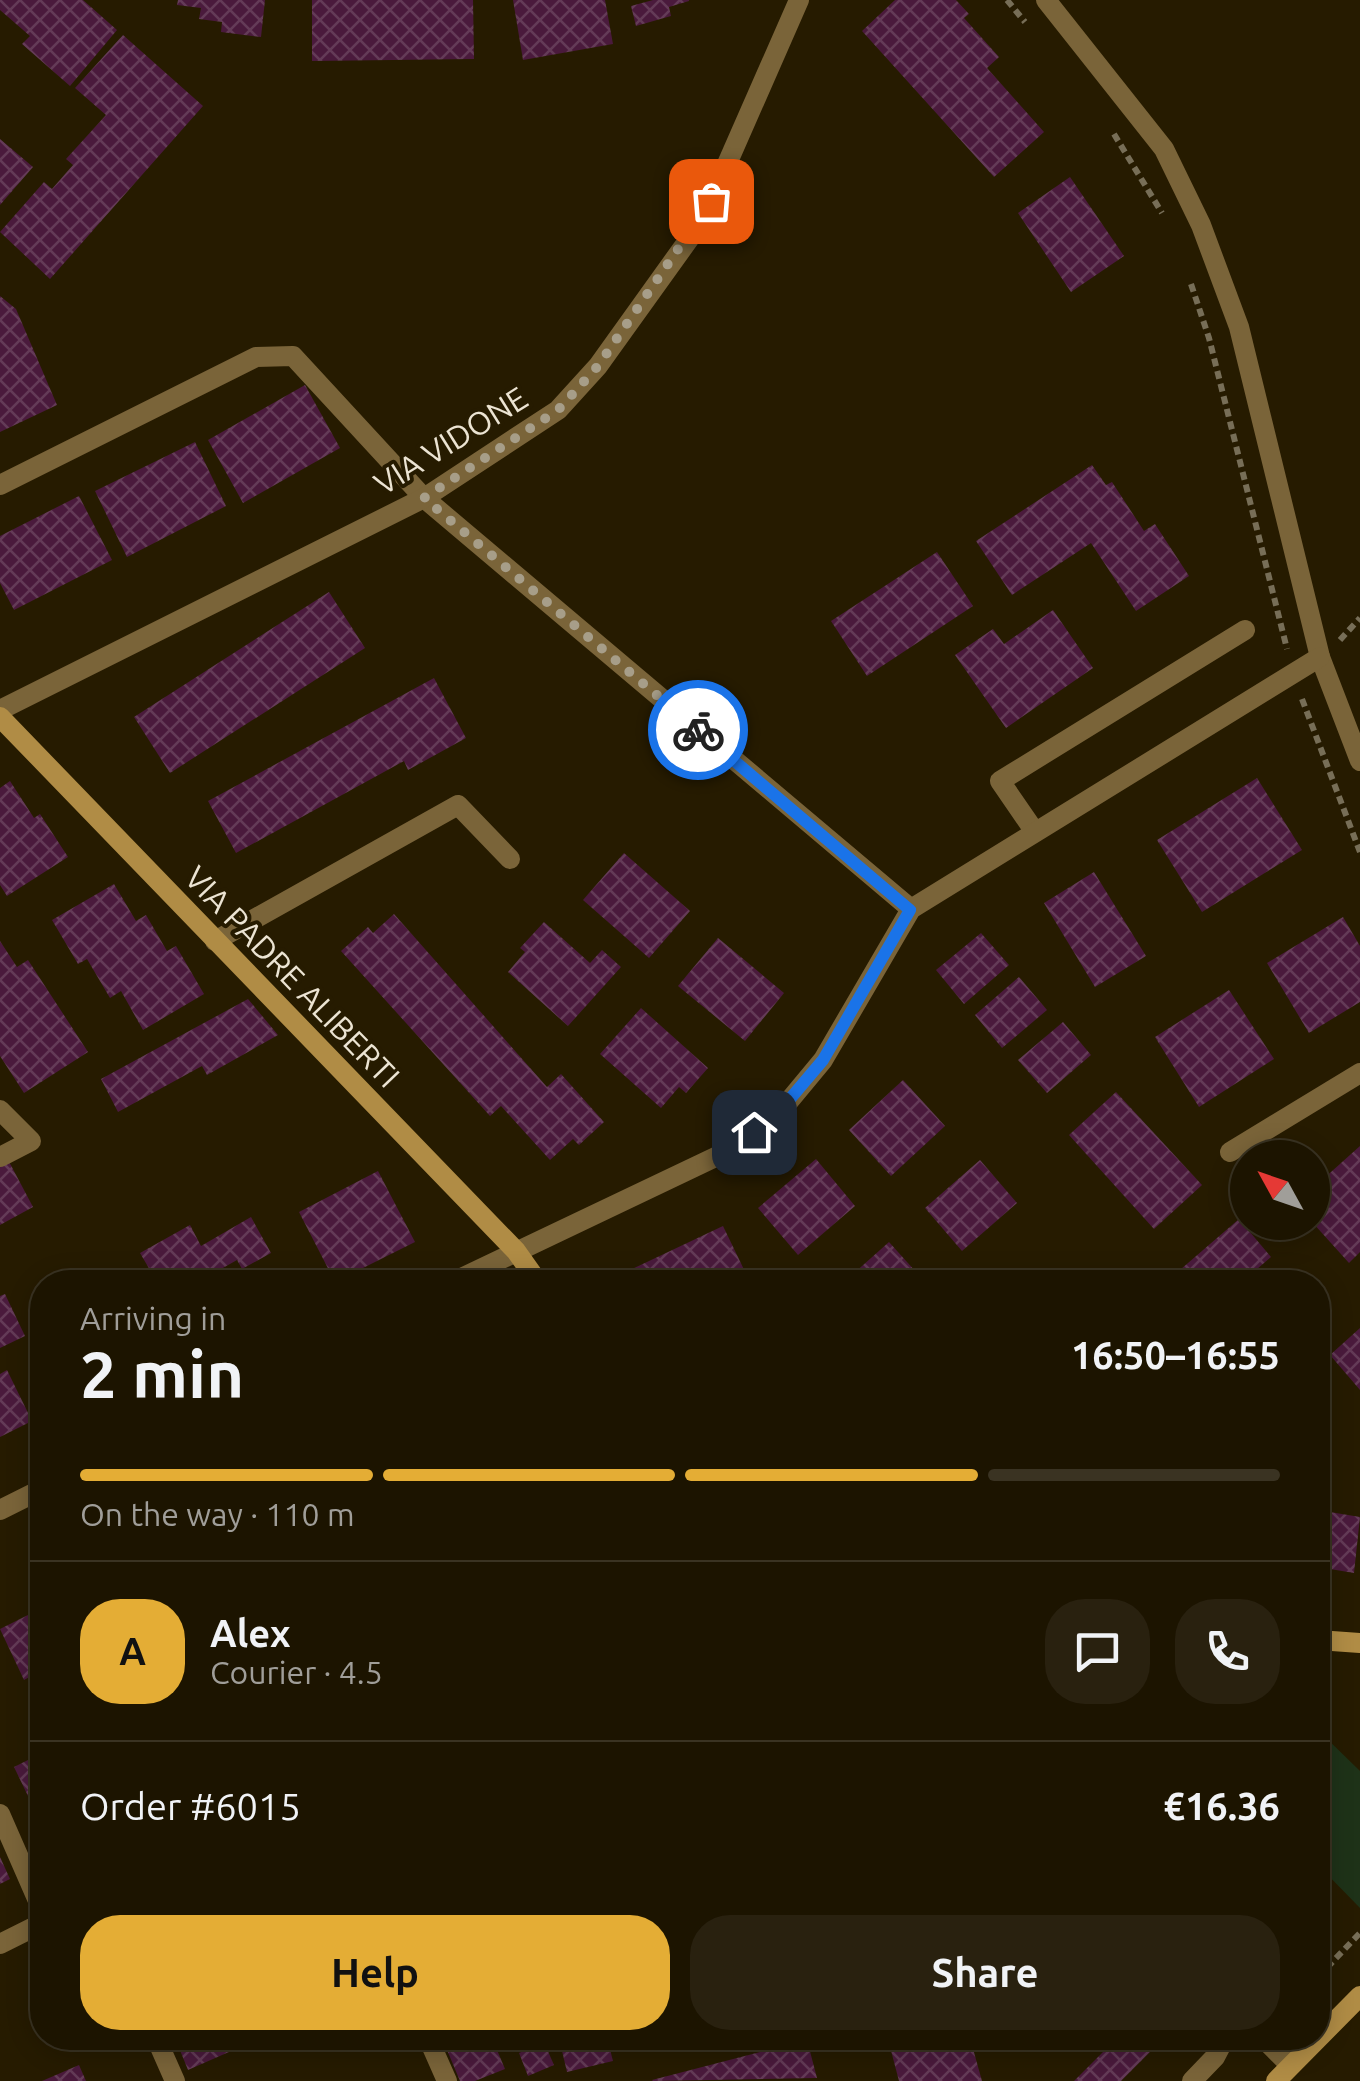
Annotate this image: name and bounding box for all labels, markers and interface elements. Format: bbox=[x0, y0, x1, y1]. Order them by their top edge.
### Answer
pin bbox=[669, 159, 754, 244]
icon: bag bbox=[684, 174, 739, 229]
street label: VIA VIDONE bbox=[367, 379, 534, 501]
courier bbox=[648, 680, 748, 780]
icon: bike bbox=[671, 703, 726, 758]
street label: VIA PADRE ALIBERTI bbox=[178, 859, 407, 1094]
pin bbox=[712, 1090, 797, 1175]
icon: home bbox=[727, 1105, 782, 1160]
north arrow bbox=[1230, 1140, 1330, 1240]
map controls bbox=[1230, 1140, 1330, 1240]
text: Arriving in bbox=[80, 1300, 226, 1336]
text: 16:50–16:55 bbox=[1071, 1334, 1280, 1376]
text: 2 min bbox=[80, 1337, 244, 1410]
text: On the way · 110 m bbox=[80, 1496, 355, 1532]
button: chat bbox=[1045, 1599, 1150, 1704]
button: phone bbox=[1175, 1599, 1280, 1704]
text: Alex bbox=[210, 1612, 291, 1654]
text: A bbox=[119, 1630, 146, 1672]
text: Courier · 4.5 bbox=[210, 1654, 383, 1690]
text: Order #6015 bbox=[80, 1785, 301, 1827]
text: €16.36 bbox=[1163, 1785, 1280, 1827]
button: Help bbox=[80, 1915, 670, 2030]
button: Share bbox=[690, 1915, 1280, 2030]

